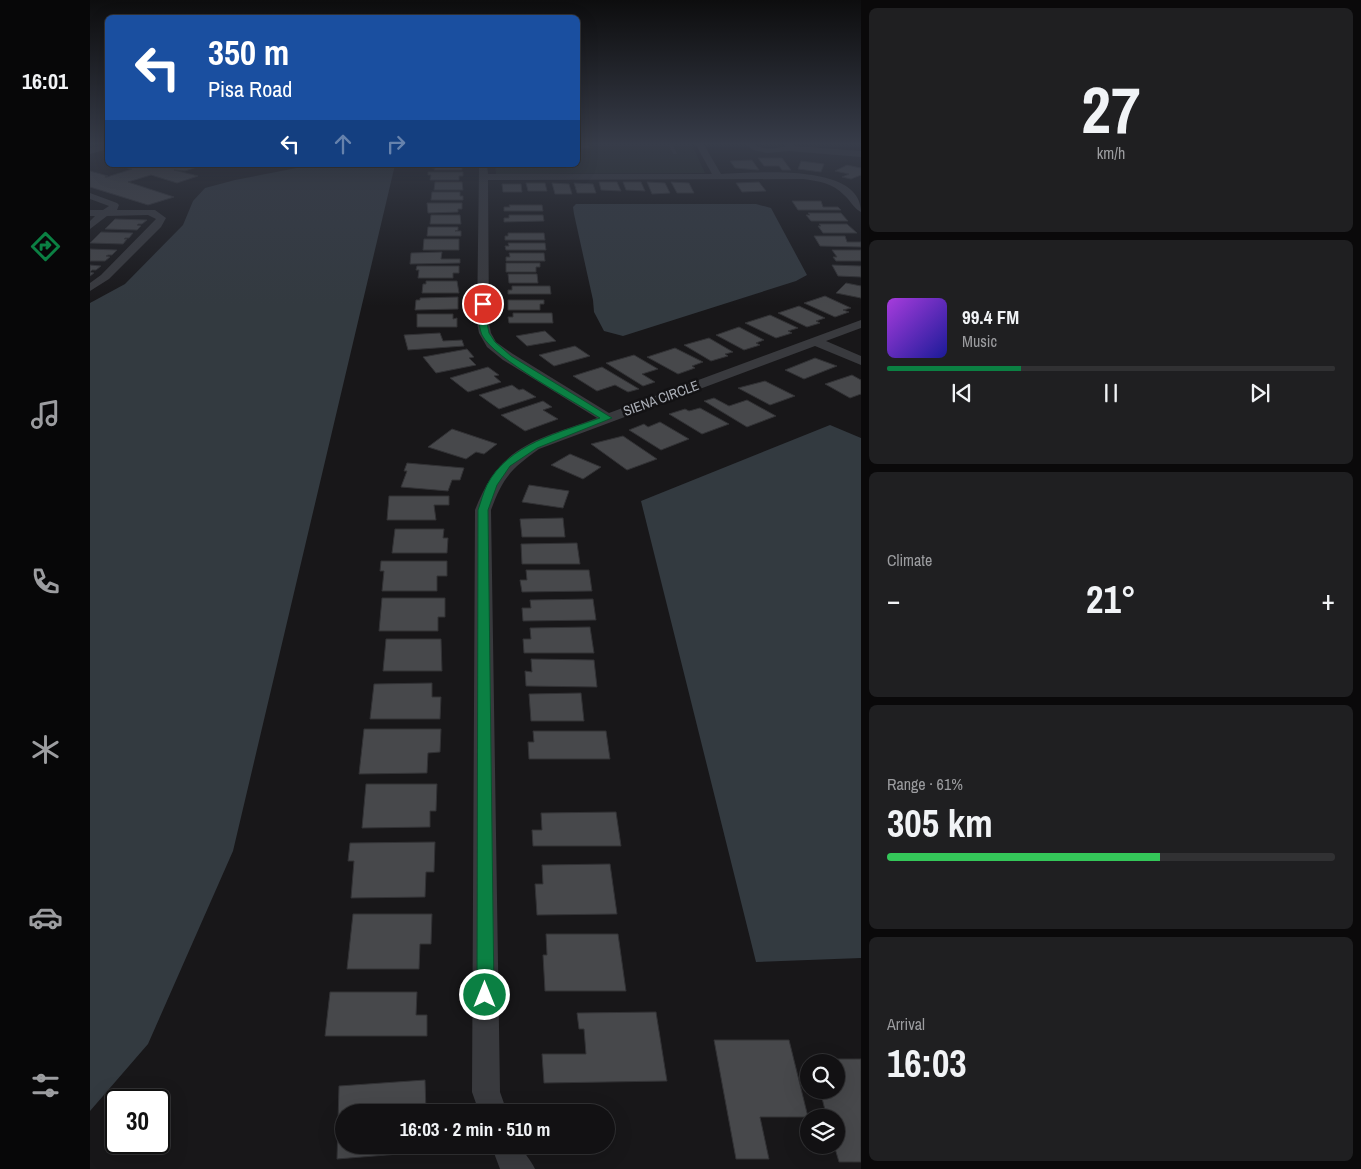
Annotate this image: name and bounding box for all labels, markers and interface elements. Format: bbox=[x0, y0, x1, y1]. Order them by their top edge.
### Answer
text: 350 m bbox=[208, 29, 289, 76]
icon: left bbox=[125, 35, 190, 100]
text: 16:01 bbox=[22, 66, 68, 96]
text: 27 bbox=[1081, 66, 1141, 153]
text: Pisa Road bbox=[208, 74, 292, 104]
icon: left bbox=[276, 130, 304, 158]
icon: ahead bbox=[329, 130, 357, 158]
icon: right bbox=[382, 130, 410, 158]
text: km/h bbox=[1097, 142, 1125, 164]
icon: directions bbox=[28, 229, 63, 264]
pin bbox=[462, 283, 504, 325]
icon: arrive bbox=[469, 290, 497, 318]
text: 99.4 FM bbox=[962, 304, 1019, 330]
text: Music bbox=[962, 330, 997, 352]
street label: SIENA CIRCLE bbox=[621, 376, 701, 420]
icon: previous bbox=[948, 379, 976, 407]
icon: pause bbox=[1097, 379, 1125, 407]
icon: next bbox=[1246, 379, 1274, 407]
icon: music bbox=[28, 397, 63, 432]
text: Climate bbox=[887, 549, 932, 571]
icon: phone bbox=[28, 564, 63, 599]
text: 21° bbox=[1086, 574, 1136, 625]
text: − bbox=[887, 581, 900, 619]
text: + bbox=[1322, 581, 1335, 619]
icon: climate bbox=[28, 732, 63, 767]
text: Range · 61% bbox=[887, 773, 963, 795]
text: 305 km bbox=[887, 798, 993, 849]
icon: car bbox=[28, 900, 63, 935]
position arrow bbox=[458, 968, 510, 1020]
text: Arrival bbox=[887, 1013, 925, 1035]
text: 16:03 bbox=[887, 1038, 967, 1089]
map controls bbox=[800, 1054, 845, 1154]
button: search bbox=[800, 1054, 845, 1099]
icon: filters bbox=[28, 1068, 63, 1103]
speed limit sign: 30 bbox=[105, 1089, 170, 1154]
button: layers bbox=[800, 1109, 845, 1154]
text: 16:03 · 2 min · 510 m bbox=[400, 1116, 550, 1142]

